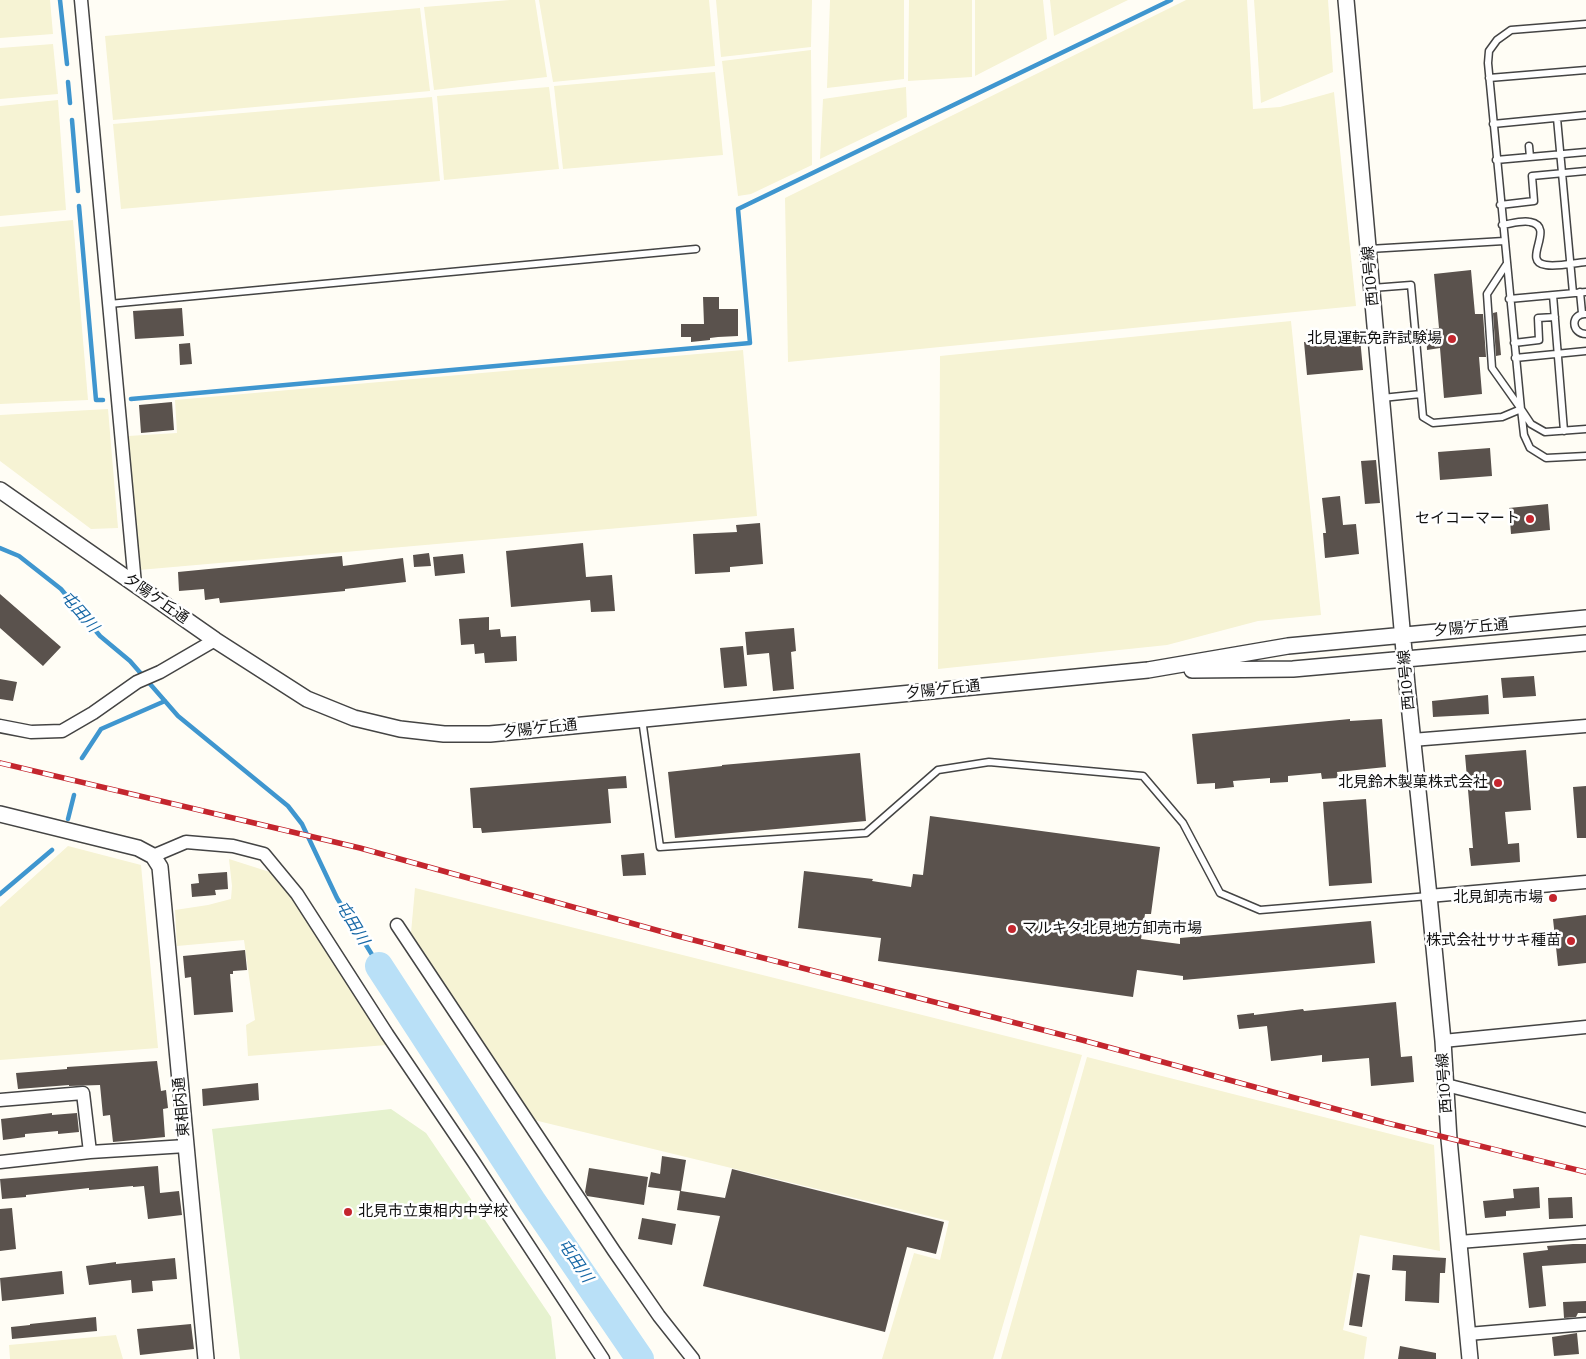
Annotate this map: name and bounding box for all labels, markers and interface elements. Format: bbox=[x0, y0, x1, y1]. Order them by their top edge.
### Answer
street label: 西10号線 bbox=[1359, 245, 1383, 307]
place label: 北見運転免許試験場 bbox=[1307, 330, 1442, 348]
marker: 北見運転免許試験場 bbox=[1446, 333, 1458, 345]
place label: セイコーマート bbox=[1415, 510, 1520, 528]
marker: セイコーマート bbox=[1524, 513, 1536, 525]
street label: 夕陽ケ丘通 bbox=[120, 570, 192, 628]
water label: 屯田川 bbox=[56, 588, 102, 636]
street label: 夕陽ケ丘通 bbox=[1433, 616, 1509, 640]
street label: 西10号線 bbox=[1395, 649, 1419, 711]
street label: 夕陽ケ丘通 bbox=[905, 677, 981, 703]
street label: 夕陽ケ丘通 bbox=[502, 716, 578, 742]
place label: 北見鈴木製菓株式会社 bbox=[1338, 774, 1488, 792]
marker: 北見鈴木製菓株式会社 bbox=[1492, 777, 1504, 789]
place label: 北見卸売市場 bbox=[1453, 889, 1543, 907]
marker: 北見卸売市場 bbox=[1547, 892, 1559, 904]
water label: 屯田川 bbox=[331, 897, 373, 949]
place label: マルキタ北見地方卸売市場 bbox=[1022, 920, 1202, 938]
marker: マルキタ北見地方卸売市場 bbox=[1006, 923, 1018, 935]
place label: 株式会社ササキ種苗 bbox=[1426, 932, 1561, 950]
marker: 株式会社ササキ種苗 bbox=[1565, 935, 1577, 947]
street label: 西10号線 bbox=[1434, 1052, 1456, 1114]
street label: 東相内通 bbox=[170, 1076, 194, 1138]
place label: 北見市立東相内中学校 bbox=[358, 1203, 508, 1221]
marker: 北見市立東相内中学校 bbox=[342, 1206, 354, 1218]
water label: 屯田川 bbox=[554, 1236, 596, 1286]

